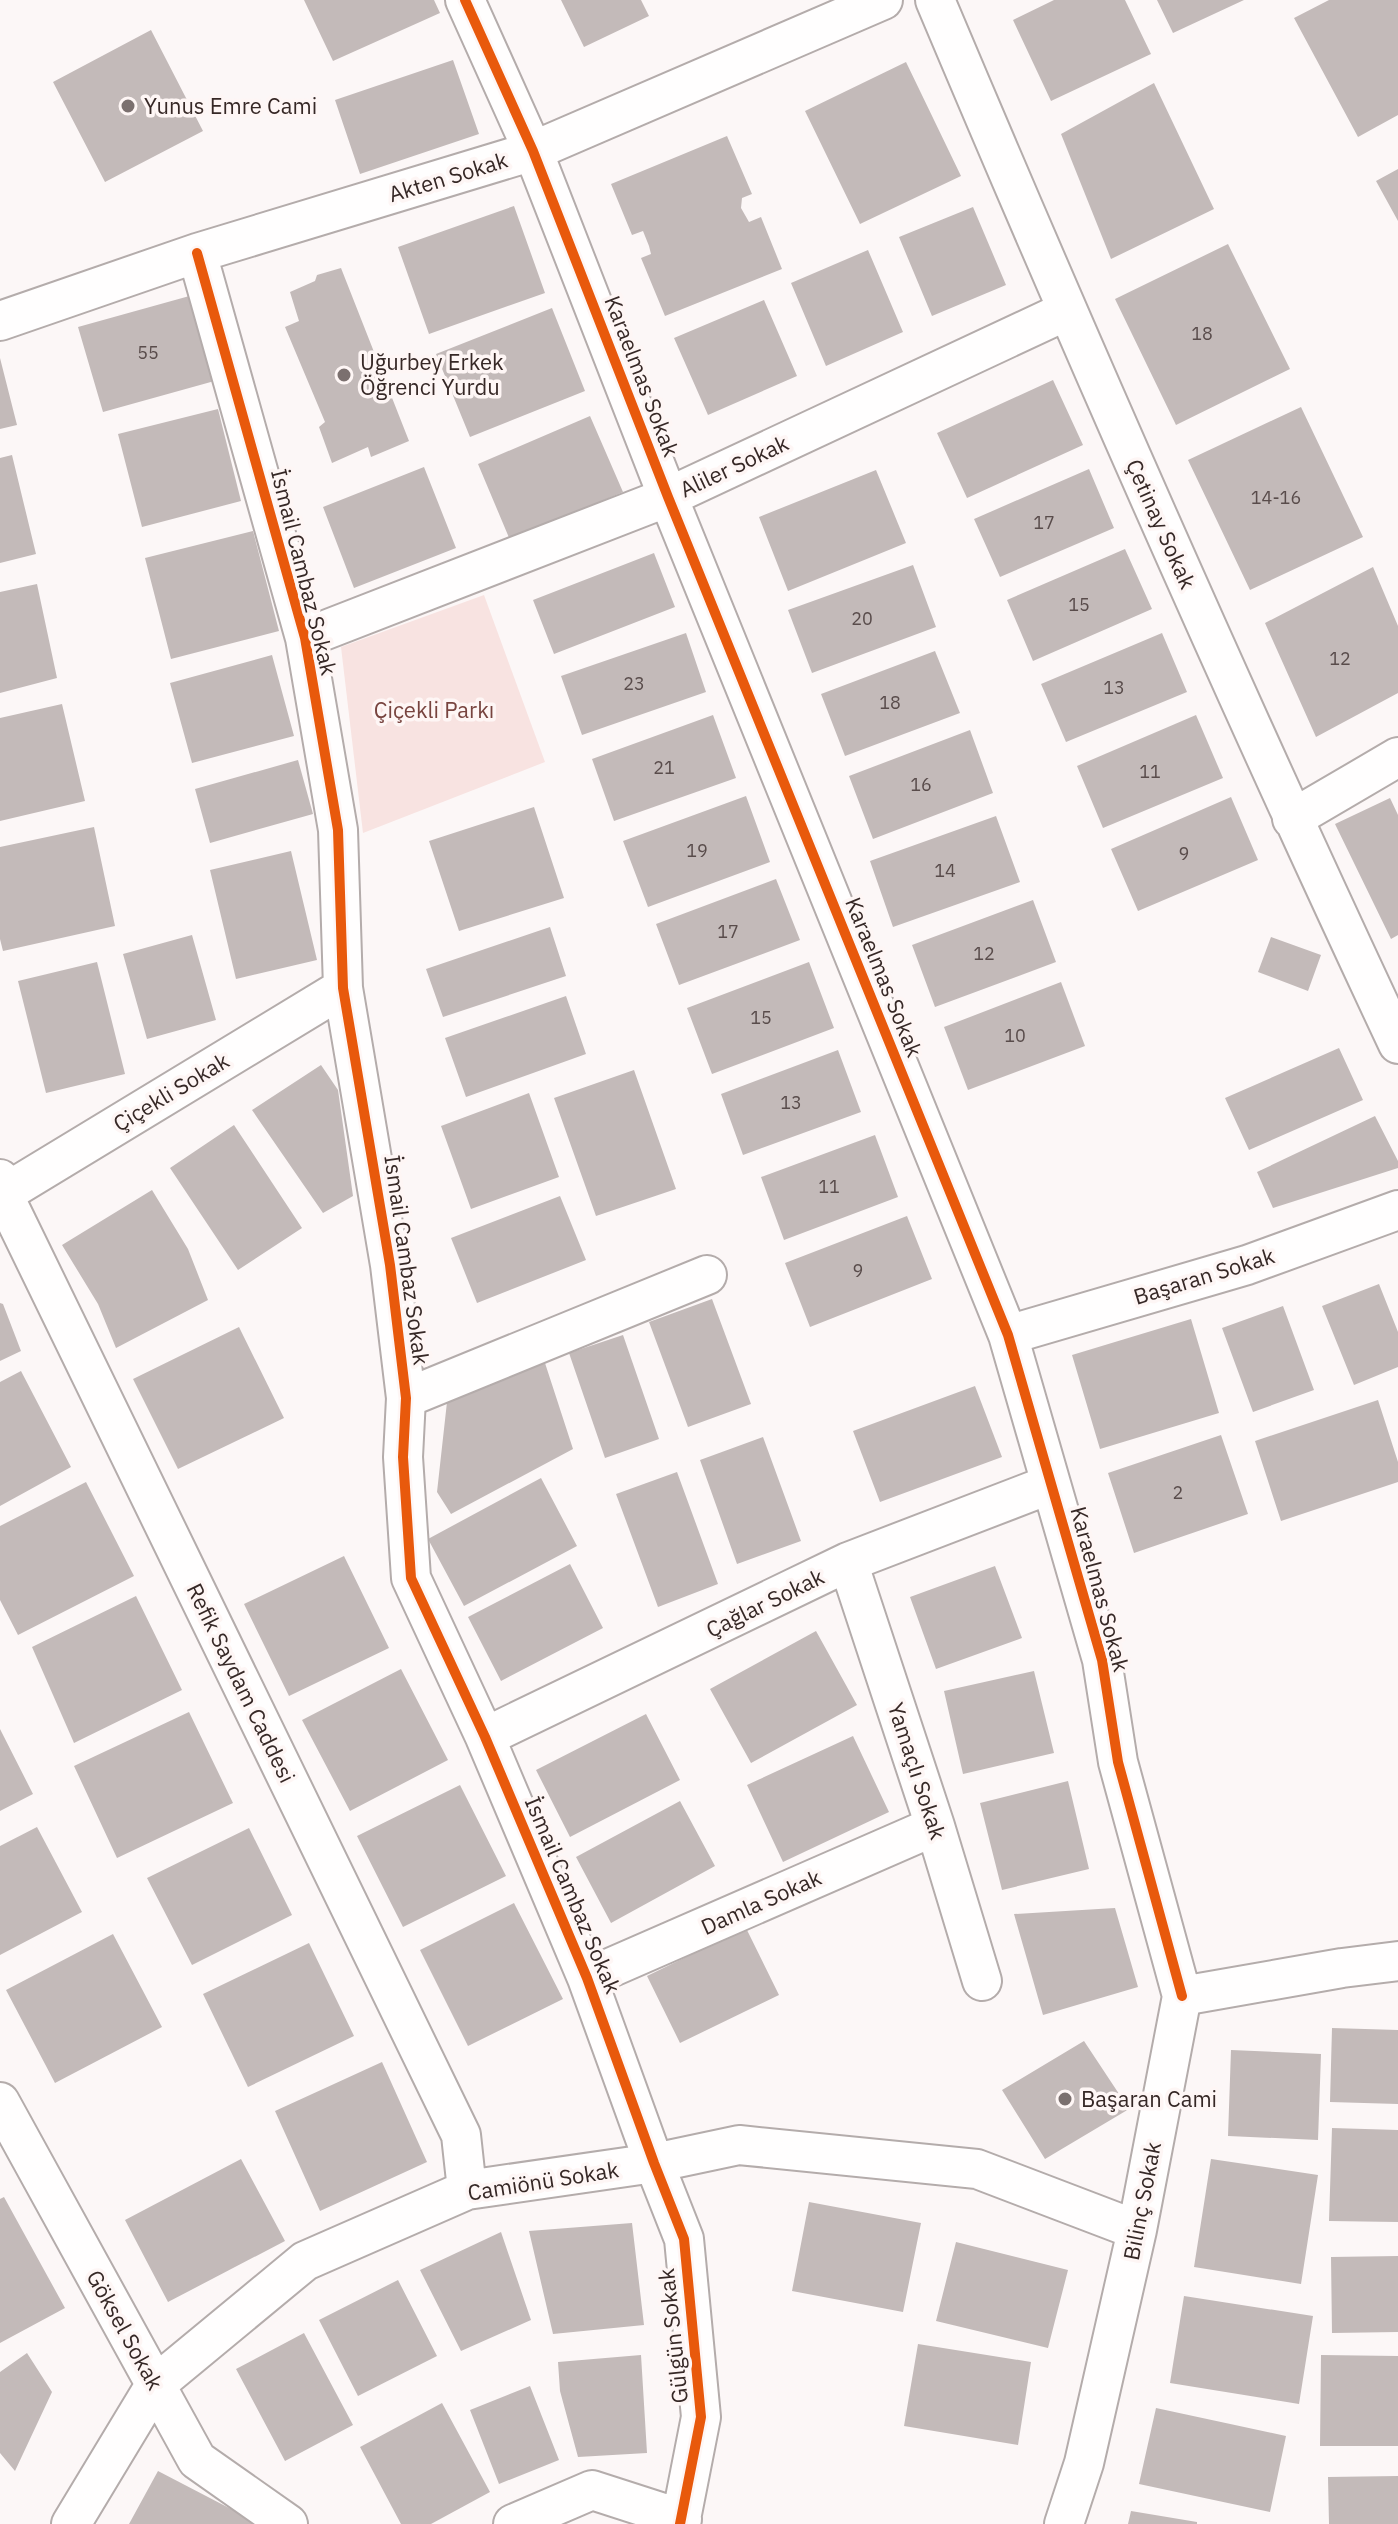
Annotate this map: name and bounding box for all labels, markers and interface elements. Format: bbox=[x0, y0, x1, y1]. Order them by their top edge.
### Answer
place label: Yunus Emre Cami bbox=[144, 91, 317, 120]
marker: Yunus Emre Cami bbox=[119, 97, 137, 115]
street label: Akten Sokak bbox=[385, 145, 511, 208]
street label: Karaelmas Sokak bbox=[598, 291, 687, 461]
house number: 18 bbox=[1191, 322, 1213, 345]
house number: 55 bbox=[137, 341, 159, 364]
place label: Uğurbey Erkek Öğrenci Yurdu bbox=[360, 347, 504, 401]
marker: Uğurbey Erkek Öğrenci Yurdu bbox=[335, 366, 353, 384]
street label: Aliler Sokak bbox=[675, 428, 793, 503]
street label: Çetinay Sokak bbox=[1120, 454, 1203, 594]
street label: İsmail Cambaz Sokak bbox=[265, 466, 344, 678]
house number: 14-16 bbox=[1251, 486, 1301, 509]
house number: 17 bbox=[1033, 511, 1055, 534]
house number: 15 bbox=[1068, 593, 1090, 616]
house number: 20 bbox=[851, 607, 873, 630]
house number: 12 bbox=[1329, 647, 1351, 670]
house number: 23 bbox=[623, 672, 645, 695]
house number: 13 bbox=[1103, 676, 1125, 699]
house number: 18 bbox=[879, 691, 901, 714]
park label: Çiçekli Parkı bbox=[374, 695, 494, 724]
house number: 21 bbox=[653, 756, 675, 779]
house number: 11 bbox=[1139, 760, 1161, 783]
house number: 16 bbox=[910, 773, 932, 796]
house number: 19 bbox=[686, 839, 708, 862]
house number: 9 bbox=[1179, 842, 1189, 865]
house number: 14 bbox=[934, 859, 956, 882]
street label: Karaelmas Sokak bbox=[839, 893, 930, 1061]
house number: 17 bbox=[717, 920, 739, 943]
house number: 12 bbox=[973, 942, 995, 965]
house number: 15 bbox=[750, 1006, 772, 1029]
house number: 10 bbox=[1004, 1024, 1026, 1047]
street label: Çiçekli Sokak bbox=[107, 1045, 234, 1138]
house number: 13 bbox=[780, 1091, 802, 1114]
street label: İsmail Cambaz Sokak bbox=[378, 1153, 437, 1367]
house number: 11 bbox=[818, 1175, 840, 1198]
street label: Başaran Sokak bbox=[1130, 1240, 1278, 1311]
house number: 9 bbox=[853, 1259, 863, 1282]
house number: 2 bbox=[1173, 1481, 1183, 1504]
street label: Karaelmas Sokak bbox=[1064, 1503, 1137, 1675]
street label: Çağlar Sokak bbox=[701, 1561, 829, 1644]
street label: Refik Saydam Caddesi bbox=[181, 1578, 302, 1787]
street label: Yamaçlı Sokak bbox=[882, 1699, 953, 1843]
street label: İsmail Cambaz Sokak bbox=[519, 1792, 628, 1998]
street label: Damla Sokak bbox=[696, 1862, 826, 1941]
place label: Başaran Cami bbox=[1081, 2084, 1217, 2113]
marker: Başaran Cami bbox=[1056, 2090, 1074, 2108]
street label: Bilinç Sokak bbox=[1116, 2139, 1167, 2263]
street label: Camiönü Sokak bbox=[465, 2154, 621, 2207]
street label: Göksel Sokak bbox=[81, 2265, 171, 2395]
street label: Gülgün Sokak bbox=[651, 2267, 694, 2405]

